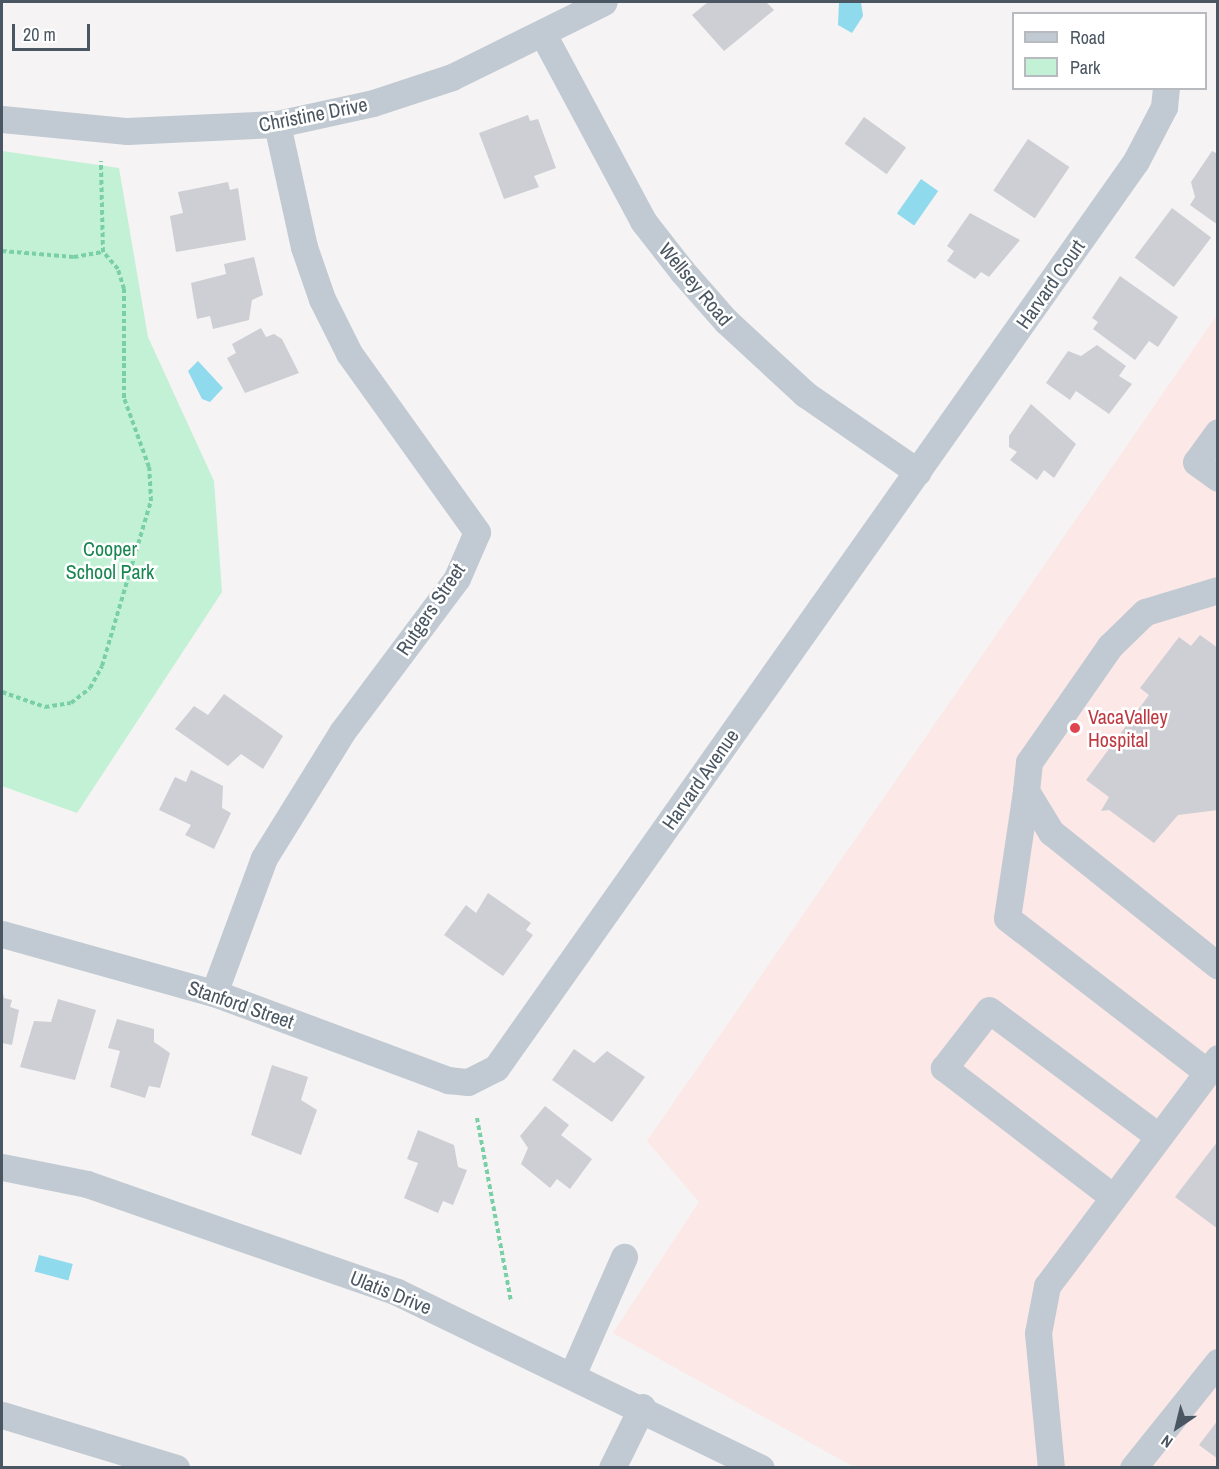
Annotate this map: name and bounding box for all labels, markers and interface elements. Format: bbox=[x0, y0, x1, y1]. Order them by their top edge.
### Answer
scale bar bbox=[15, 12, 93, 50]
legend bbox=[1012, 12, 1207, 90]
text: 20 m bbox=[23, 22, 56, 47]
text: Road bbox=[1070, 25, 1105, 50]
text: Park bbox=[1070, 55, 1100, 80]
street label: Christine Drive bbox=[257, 92, 369, 136]
street label: Harvard Court bbox=[1011, 235, 1089, 333]
street label: Wellsey Road bbox=[654, 238, 738, 330]
park label: Cooper School Park bbox=[66, 537, 154, 584]
street label: Rutgers Street bbox=[390, 558, 470, 660]
place label: VacaValley Hospital bbox=[1088, 704, 1168, 751]
marker: VacaValley Hospital bbox=[1066, 719, 1084, 737]
street label: Harvard Avenue bbox=[656, 724, 744, 834]
street label: Stanford Street bbox=[185, 975, 297, 1033]
street label: Ulatis Drive bbox=[347, 1265, 435, 1319]
north arrow bbox=[1147, 1397, 1207, 1457]
text: N bbox=[1156, 1430, 1177, 1453]

